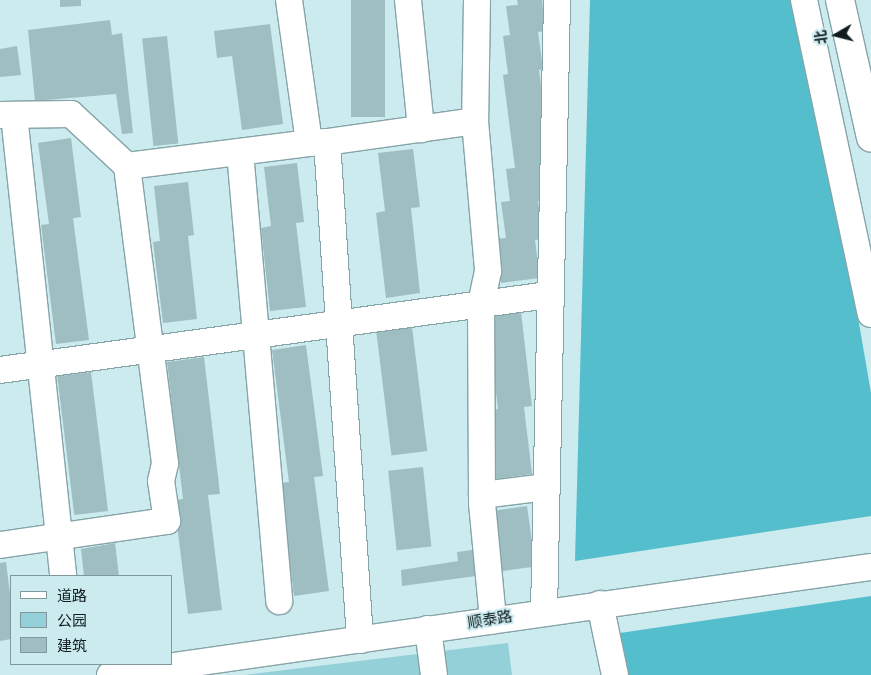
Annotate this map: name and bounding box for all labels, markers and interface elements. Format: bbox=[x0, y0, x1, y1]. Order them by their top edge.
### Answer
north arrow bbox=[811, 10, 861, 60]
text: 北 bbox=[812, 29, 830, 45]
legend bbox=[10, 575, 172, 665]
text: 道路 bbox=[57, 587, 87, 605]
street label: 顺泰路 bbox=[466, 608, 514, 632]
text: 公园 bbox=[57, 612, 87, 630]
text: 建筑 bbox=[57, 637, 87, 655]

